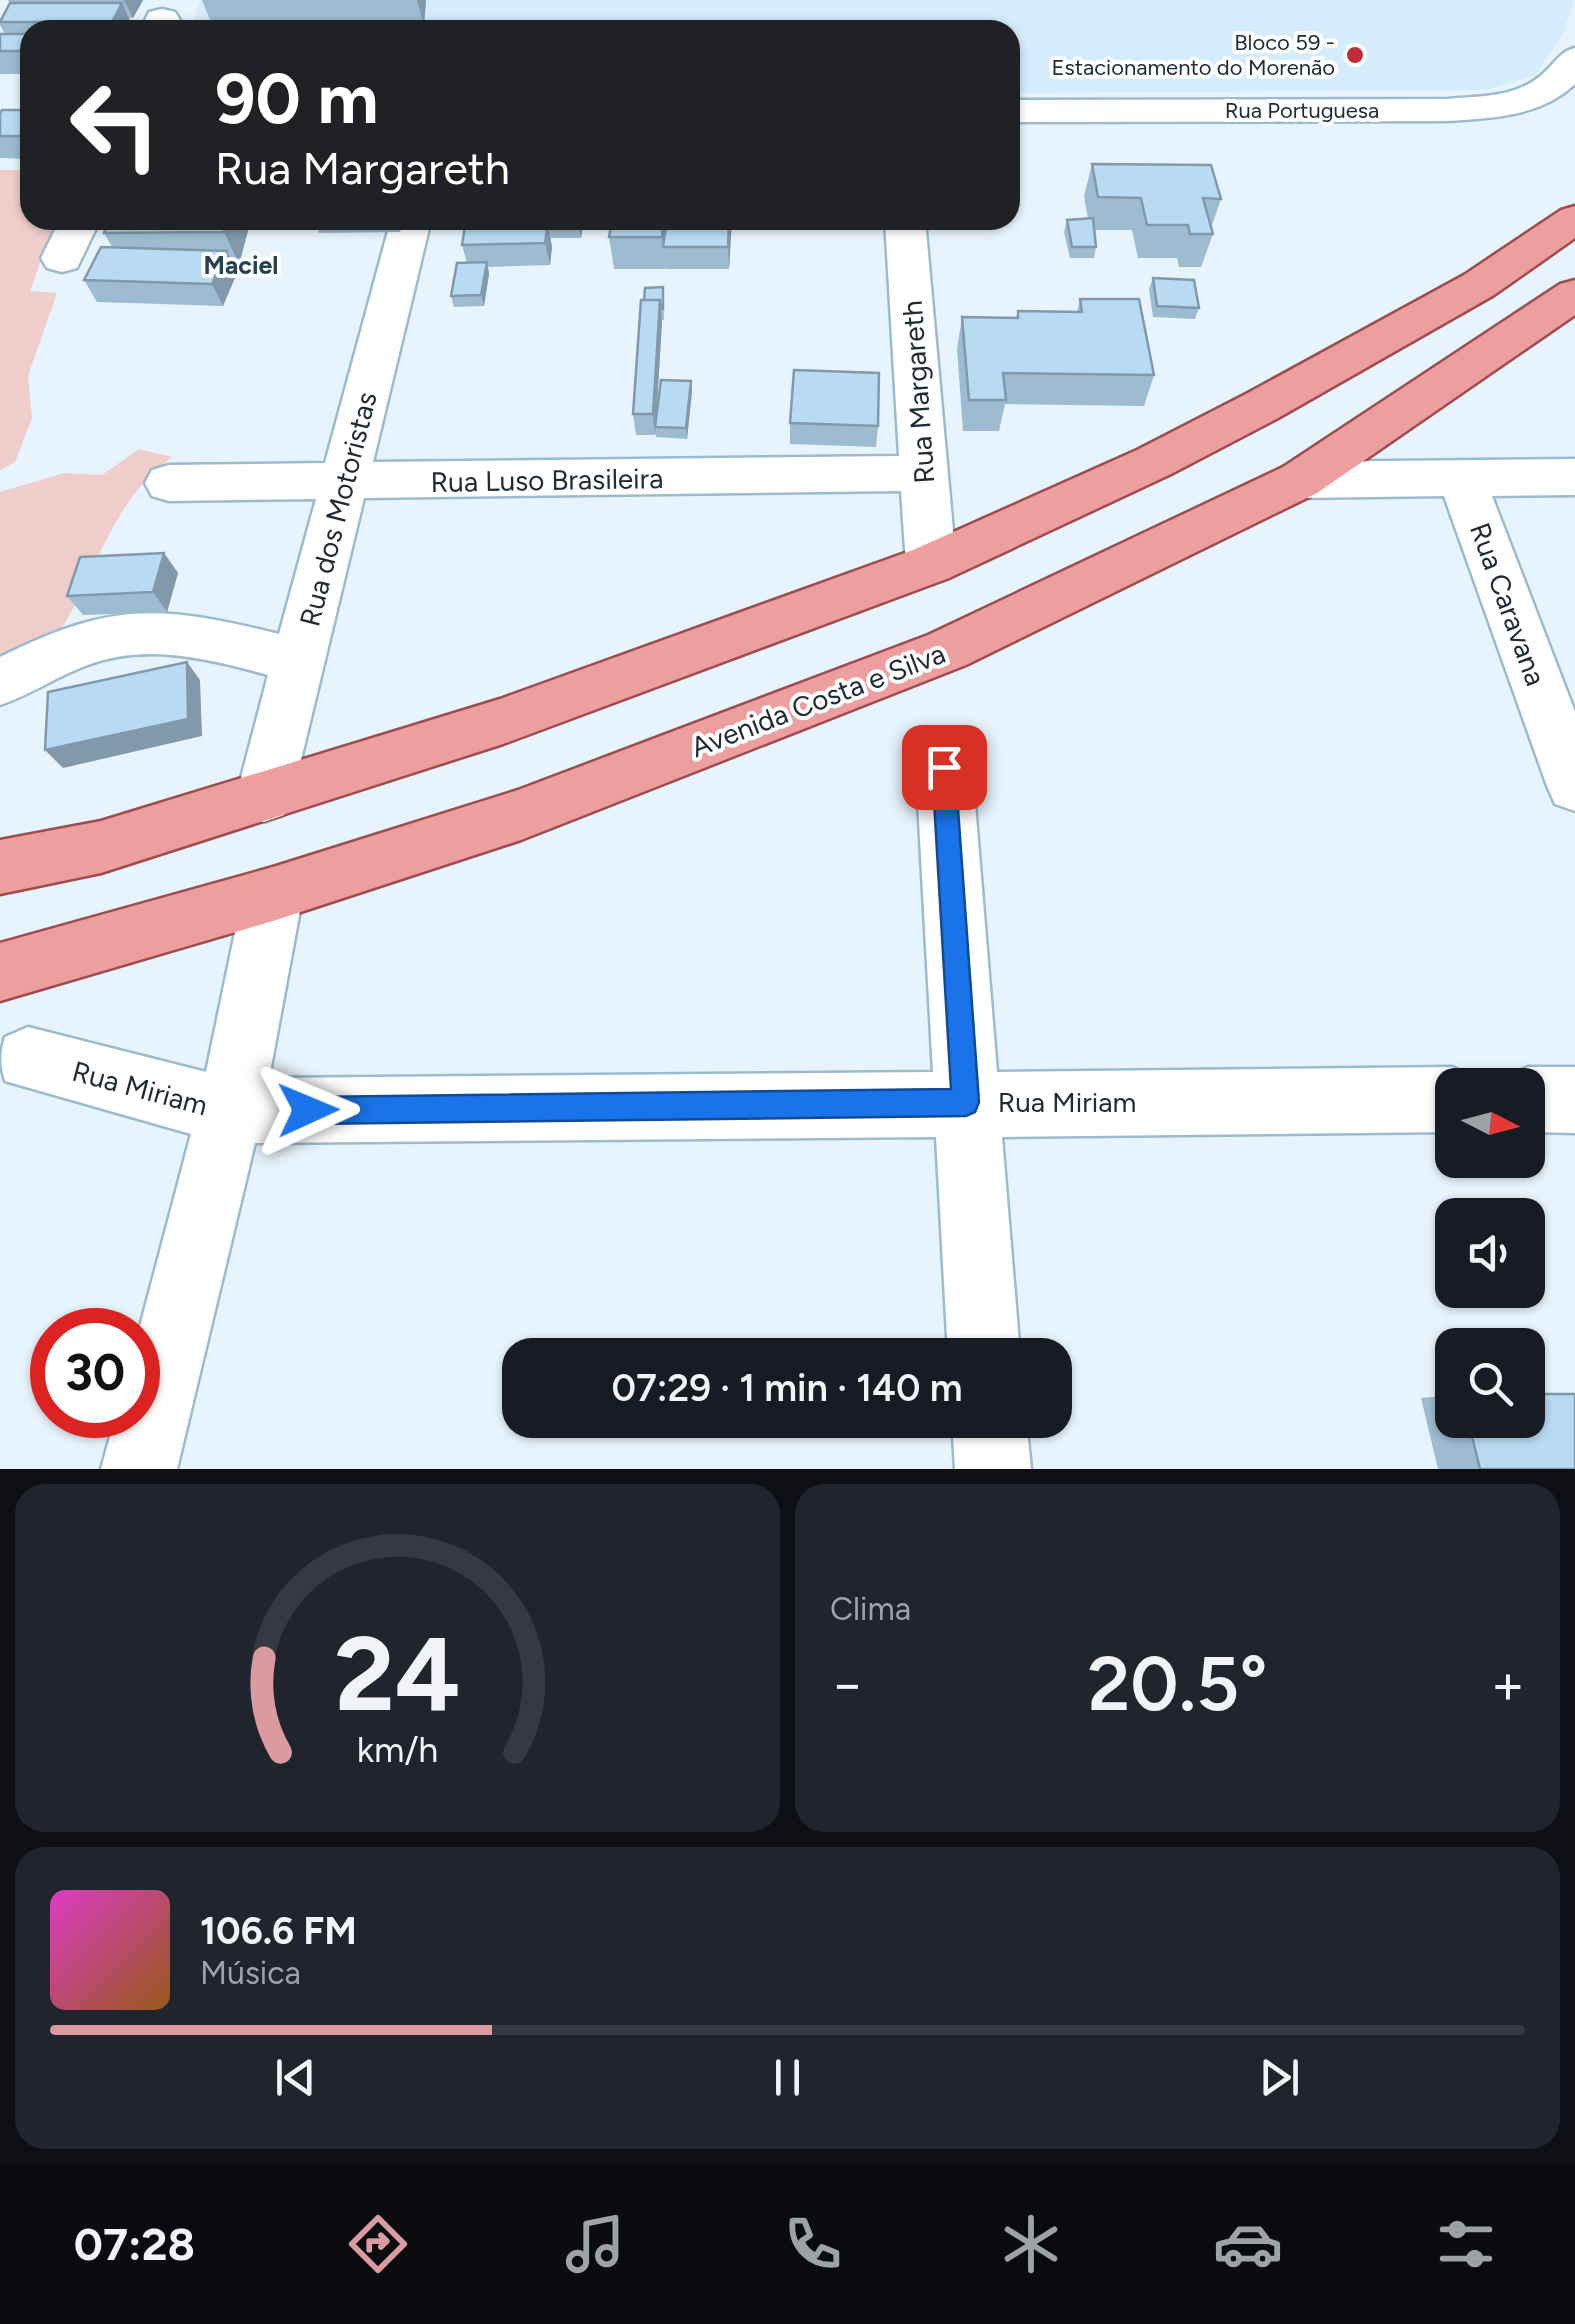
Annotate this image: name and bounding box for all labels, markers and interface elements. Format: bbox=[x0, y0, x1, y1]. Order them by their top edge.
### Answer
place label: Bloco 59 - Estacionamento do Morenão bbox=[1051, 29, 1335, 81]
marker: Bloco 59 - Estacionamento do Morenão bbox=[1344, 44, 1366, 66]
text: 90 m bbox=[215, 56, 379, 141]
icon: left bbox=[50, 60, 180, 190]
street label: Rua Portuguesa bbox=[1225, 97, 1379, 124]
text: Rua Margareth bbox=[215, 141, 510, 195]
district label: Maciel bbox=[204, 250, 278, 280]
street label: Rua Margareth bbox=[895, 299, 941, 485]
street label: Rua dos Motoristas bbox=[292, 388, 384, 630]
street label: Rua Luso Brasileira bbox=[430, 461, 664, 499]
street label: Rua Caravana bbox=[1463, 518, 1553, 690]
street label: Avenida Costa e Silva bbox=[686, 636, 950, 764]
pin bbox=[902, 725, 987, 810]
icon: arrive bbox=[917, 740, 972, 795]
street label: Rua Miriam bbox=[69, 1054, 211, 1122]
position arrow bbox=[256, 1058, 360, 1162]
north arrow bbox=[1435, 1068, 1545, 1178]
map controls bbox=[1435, 1068, 1545, 1438]
street label: Rua Miriam bbox=[998, 1085, 1136, 1119]
button: sound bbox=[1435, 1198, 1545, 1308]
speed limit sign: 30 bbox=[30, 1308, 160, 1438]
button: search bbox=[1435, 1328, 1545, 1438]
text: 07:29 · 1 min · 140 m bbox=[612, 1365, 962, 1411]
text: Clima bbox=[830, 1590, 911, 1628]
text: 24 bbox=[334, 1611, 461, 1736]
text: 20.5° bbox=[1087, 1639, 1268, 1729]
text: − bbox=[830, 1651, 864, 1717]
text: + bbox=[1491, 1651, 1525, 1717]
text: km/h bbox=[357, 1728, 438, 1771]
text: 106.6 FM bbox=[200, 1908, 357, 1954]
text: Música bbox=[200, 1954, 301, 1992]
icon: previous bbox=[268, 2050, 323, 2105]
icon: pause bbox=[760, 2050, 815, 2105]
icon: next bbox=[1252, 2050, 1307, 2105]
icon: directions bbox=[343, 2209, 413, 2279]
icon: music bbox=[560, 2209, 630, 2279]
icon: phone bbox=[778, 2209, 848, 2279]
icon: climate bbox=[996, 2209, 1066, 2279]
icon: car bbox=[1213, 2209, 1283, 2279]
icon: filters bbox=[1431, 2209, 1501, 2279]
text: 07:28 bbox=[74, 2217, 195, 2271]

